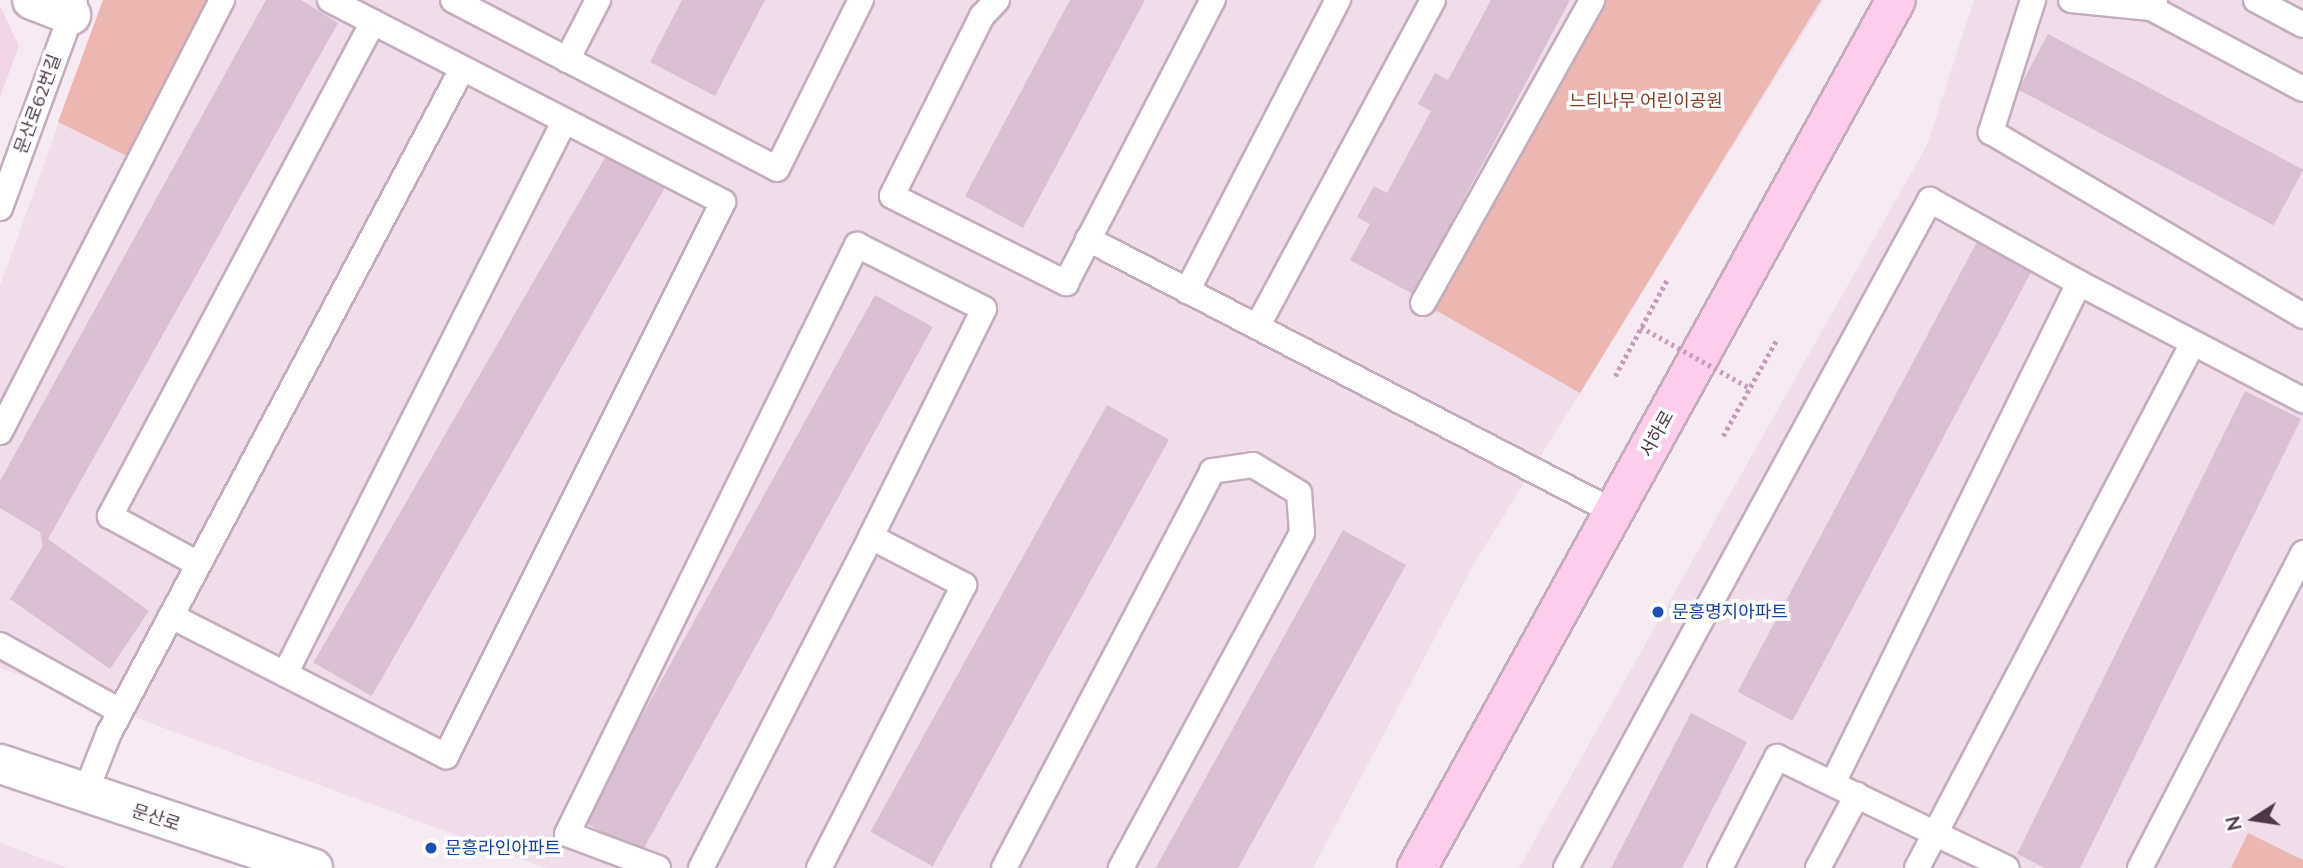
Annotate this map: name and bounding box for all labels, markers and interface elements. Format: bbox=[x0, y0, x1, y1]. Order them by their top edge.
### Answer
street label: 문산로62번길 bbox=[10, 51, 66, 157]
park label: 느티나무 어린이공원 bbox=[1569, 90, 1723, 112]
street label: 서하로 bbox=[1636, 407, 1678, 461]
place label: 문흥명지아파트 bbox=[1672, 601, 1788, 623]
marker: 문흥명지아파트 bbox=[1650, 604, 1666, 620]
north arrow bbox=[2219, 784, 2289, 854]
street label: 문산로 bbox=[129, 800, 183, 836]
text: N bbox=[2220, 814, 2247, 833]
place label: 문흥라인아파트 bbox=[445, 837, 561, 859]
marker: 문흥라인아파트 bbox=[423, 840, 439, 856]

